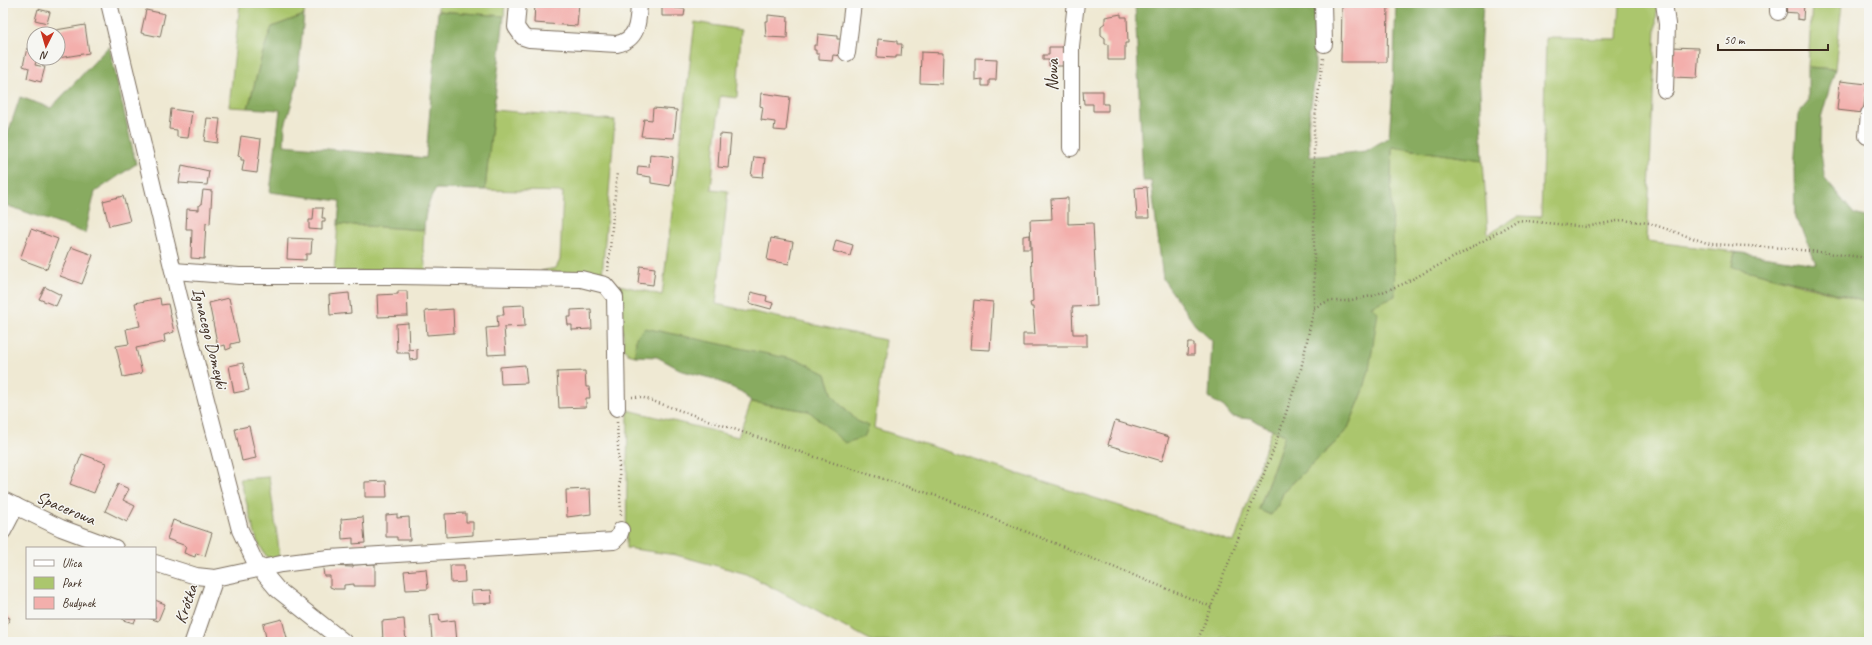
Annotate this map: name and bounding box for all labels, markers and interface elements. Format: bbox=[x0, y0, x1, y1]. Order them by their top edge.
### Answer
north arrow bbox=[26, 26, 66, 66]
scale bar bbox=[1718, 26, 1828, 52]
text: 50 m bbox=[1724, 32, 1746, 48]
text: N bbox=[39, 49, 49, 63]
street label: Nowa bbox=[1042, 58, 1063, 91]
street label: Ignacego Domeyki bbox=[187, 286, 233, 393]
street label: Spacerowa bbox=[33, 486, 100, 530]
legend bbox=[26, 547, 156, 619]
text: Ulica bbox=[62, 555, 83, 571]
text: Park bbox=[62, 575, 83, 591]
street label: Krótka bbox=[170, 580, 203, 626]
text: Budynek bbox=[62, 595, 97, 611]

